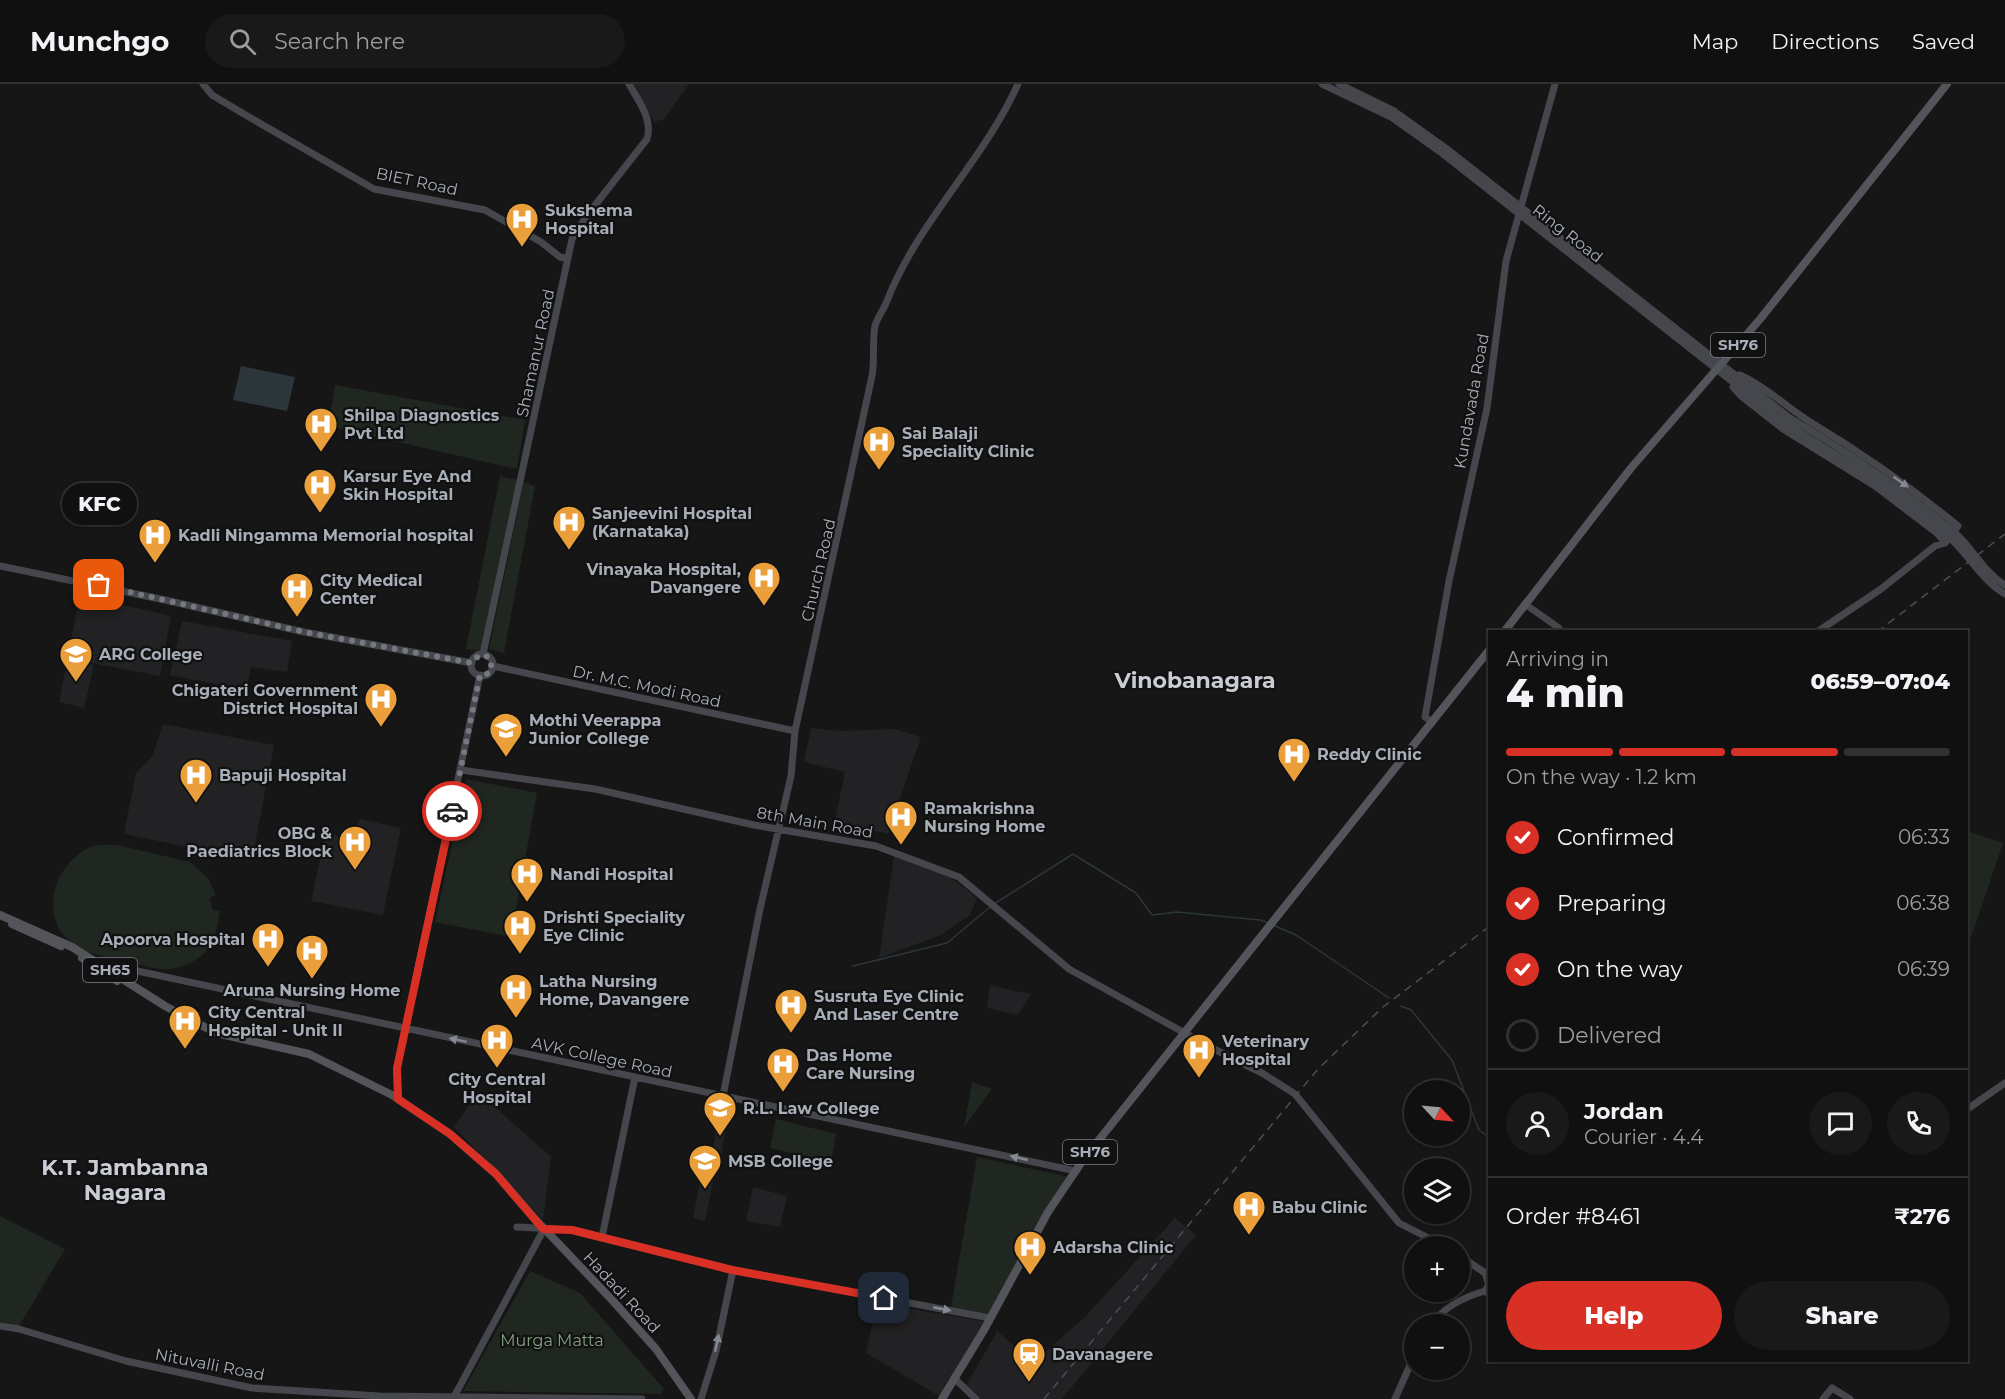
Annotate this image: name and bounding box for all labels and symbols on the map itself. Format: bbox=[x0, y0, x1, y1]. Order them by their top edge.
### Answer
street label: BIET Road bbox=[374, 164, 459, 199]
street label: Ring Road bbox=[1529, 200, 1607, 267]
hospital icon: Sukshema Hospital bbox=[504, 201, 540, 248]
place label: Sukshema Hospital bbox=[545, 201, 633, 238]
street label: Shamanur Road bbox=[513, 287, 558, 419]
street label: Kundavada Road bbox=[1450, 332, 1493, 470]
road number: SH76 bbox=[1711, 333, 1765, 357]
hospital icon: Shilpa Diagnostics Pvt Ltd bbox=[303, 406, 339, 453]
place label: Shilpa Diagnostics Pvt Ltd bbox=[344, 406, 500, 443]
hospital icon: Sai Balaji Speciality Clinic bbox=[861, 424, 897, 471]
place label: Sai Balaji Speciality Clinic bbox=[902, 424, 1035, 461]
hospital icon: Karsur Eye And Skin Hospital bbox=[302, 467, 338, 514]
place label: Karsur Eye And Skin Hospital bbox=[343, 467, 471, 504]
one-way arrow bbox=[1893, 476, 1909, 488]
callout: KFC bbox=[62, 483, 136, 525]
hospital icon: Sanjeevini Hospital (Karnataka) bbox=[551, 504, 587, 551]
place label: Sanjeevini Hospital (Karnataka) bbox=[592, 504, 752, 541]
hospital icon: Kadli Ningamma Memorial hospital bbox=[137, 517, 173, 564]
street label: Church Road bbox=[797, 517, 840, 623]
place label: Kadli Ningamma Memorial hospital bbox=[178, 526, 474, 545]
pin bbox=[73, 559, 124, 610]
place label: Vinayaka Hospital, Davangere bbox=[585, 560, 741, 597]
hospital icon: Vinayaka Hospital, Davangere bbox=[746, 560, 782, 607]
hospital icon: City Medical Center bbox=[279, 571, 315, 618]
place label: City Medical Center bbox=[320, 571, 422, 608]
school or university icon: ARG College bbox=[58, 636, 94, 683]
place label: ARG College bbox=[98, 645, 203, 664]
street label: Dr. M.C. Modi Road bbox=[571, 661, 723, 711]
district label: Vinobanagara bbox=[1113, 667, 1276, 694]
place label: Chigateri Government District Hospital bbox=[172, 681, 358, 718]
hospital icon: Chigateri Government District Hospital bbox=[363, 681, 399, 728]
school or university icon: Mothi Veerappa Junior College bbox=[488, 711, 524, 758]
place label: Mothi Veerappa Junior College bbox=[528, 711, 661, 748]
hospital icon: Reddy Clinic bbox=[1276, 736, 1312, 783]
place label: Reddy Clinic bbox=[1317, 745, 1422, 764]
hospital icon: Bapuji Hospital bbox=[178, 757, 214, 804]
place label: Bapuji Hospital bbox=[219, 766, 347, 785]
courier bbox=[422, 781, 482, 841]
hospital icon: Ramakrishna Nursing Home bbox=[883, 799, 919, 846]
place label: Ramakrishna Nursing Home bbox=[924, 799, 1045, 836]
street label: 8th Main Road bbox=[755, 803, 874, 842]
place label: OBG & Paediatrics Block bbox=[186, 824, 333, 861]
hospital icon: OBG & Paediatrics Block bbox=[337, 824, 373, 871]
hospital icon: Nandi Hospital bbox=[509, 856, 545, 903]
place label: Nandi Hospital bbox=[550, 865, 673, 884]
hospital icon: Drishti Speciality Eye Clinic bbox=[502, 908, 538, 955]
place label: Drishti Speciality Eye Clinic bbox=[543, 908, 685, 945]
hospital icon: Apoorva Hospital bbox=[250, 921, 286, 968]
place label: Apoorva Hospital bbox=[100, 930, 245, 949]
hospital icon: Aruna Nursing Home bbox=[294, 933, 330, 980]
road number: SH65 bbox=[83, 958, 137, 982]
hospital icon: Latha Nursing Home, Davangere bbox=[498, 972, 534, 1019]
place label: Latha Nursing Home, Davangere bbox=[539, 972, 689, 1009]
place label: Aruna Nursing Home bbox=[223, 981, 400, 1000]
hospital icon: Susruta Eye Clinic And Laser Centre bbox=[773, 987, 809, 1034]
place label: Susruta Eye Clinic And Laser Centre bbox=[813, 987, 964, 1024]
hospital icon: City Central Hospital - Unit II bbox=[167, 1003, 203, 1050]
place label: City Central Hospital - Unit II bbox=[208, 1003, 343, 1040]
hospital icon: City Central Hospital bbox=[479, 1022, 515, 1069]
hospital icon: Veterinary Hospital bbox=[1181, 1032, 1217, 1079]
place label: Veterinary Hospital bbox=[1221, 1032, 1309, 1069]
street label: AVK College Road bbox=[530, 1033, 674, 1082]
one-way arrow bbox=[448, 1035, 467, 1044]
hospital icon: Das Home Care Nursing bbox=[765, 1046, 801, 1093]
place label: Das Home Care Nursing bbox=[806, 1046, 915, 1083]
place label: City Central Hospital bbox=[448, 1070, 546, 1107]
north arrow bbox=[1404, 1080, 1470, 1146]
school or university icon: R.L. Law College bbox=[702, 1090, 738, 1137]
place label: R.L. Law College bbox=[743, 1099, 880, 1118]
road number: SH76 bbox=[1063, 1140, 1117, 1164]
school or university icon: MSB College bbox=[687, 1143, 723, 1190]
place label: MSB College bbox=[728, 1152, 833, 1171]
one-way arrow bbox=[1009, 1153, 1028, 1162]
district label: K.T. Jambanna Nagara bbox=[41, 1154, 209, 1206]
hospital icon: Babu Clinic bbox=[1231, 1189, 1267, 1236]
place label: Babu Clinic bbox=[1272, 1198, 1368, 1217]
hospital icon: Adarsha Clinic bbox=[1012, 1229, 1048, 1276]
place label: Adarsha Clinic bbox=[1052, 1238, 1174, 1257]
street label: Hadadi Road bbox=[579, 1248, 664, 1337]
pin bbox=[858, 1272, 909, 1323]
one-way arrow bbox=[933, 1305, 952, 1314]
park label: Murga Matta bbox=[500, 1331, 604, 1350]
one-way arrow bbox=[713, 1334, 723, 1352]
station icon: Davanagere bbox=[1011, 1336, 1047, 1383]
street label: Nituvalli Road bbox=[154, 1345, 266, 1384]
place label: Davanagere bbox=[1052, 1345, 1153, 1364]

